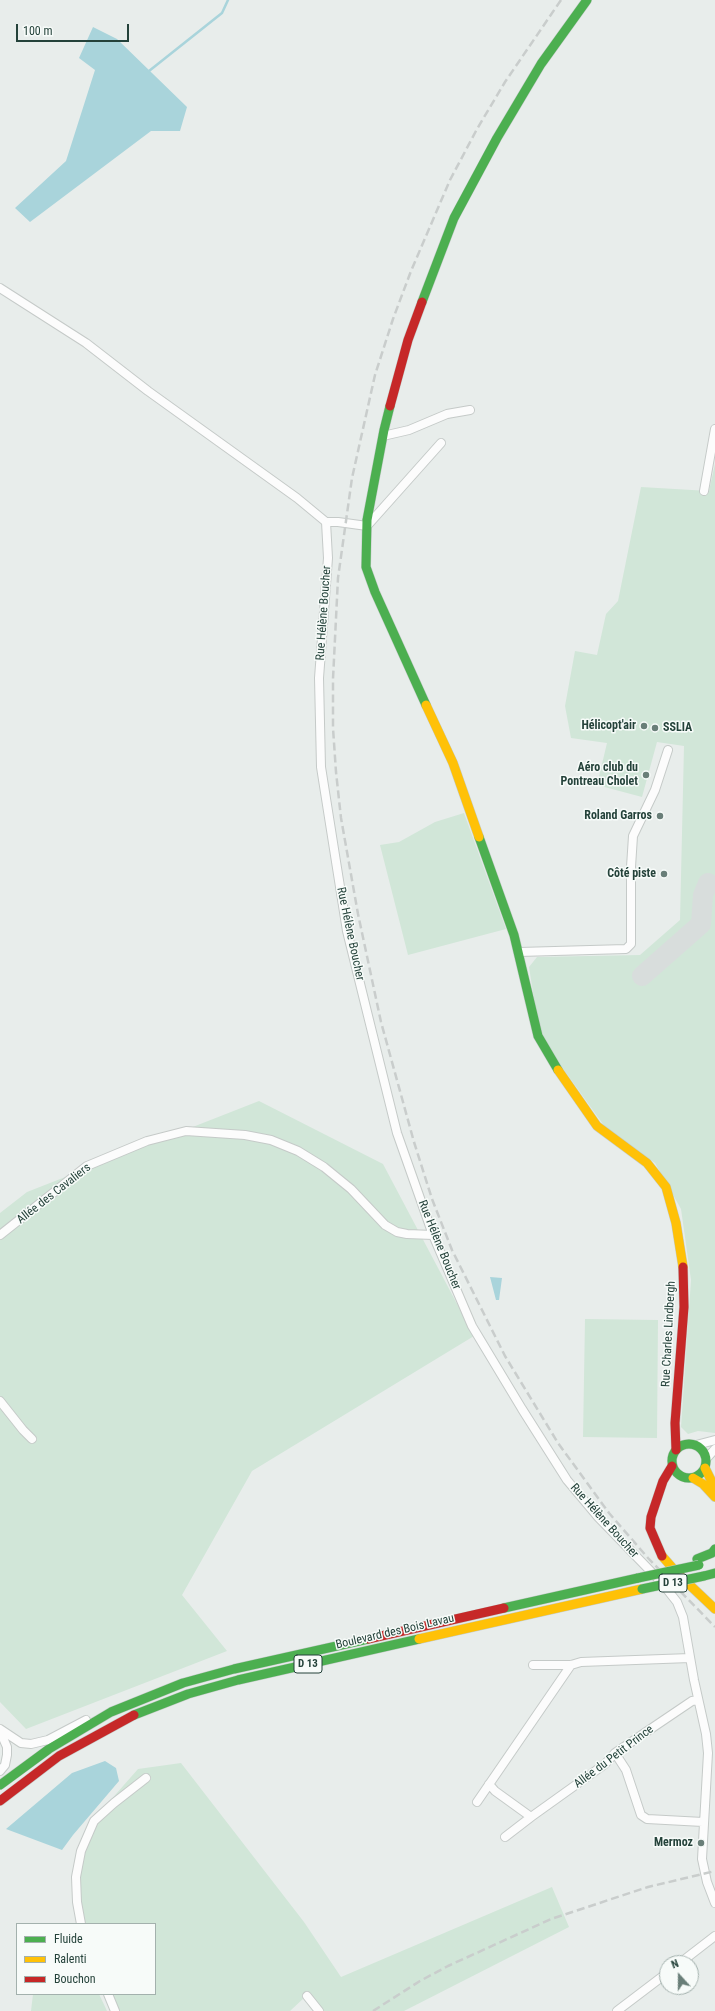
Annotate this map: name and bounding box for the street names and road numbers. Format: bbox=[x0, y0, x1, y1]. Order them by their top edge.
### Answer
street label: Rue Hélène Boucher bbox=[313, 565, 335, 661]
street label: Rue Hélène Boucher bbox=[333, 886, 367, 982]
street label: Allée des Cavaliers bbox=[14, 1161, 94, 1227]
street label: Rue Hélène Boucher bbox=[414, 1198, 464, 1292]
street label: Rue Charles Lindbergh bbox=[659, 1281, 679, 1387]
street label: Rue Hélène Boucher bbox=[567, 1481, 641, 1561]
road number: D 13 bbox=[659, 1574, 687, 1592]
street label: Boulevard des Bois Lavau bbox=[334, 1611, 456, 1653]
road number: D 13 bbox=[294, 1655, 322, 1673]
street label: Allée du Petit Prince bbox=[571, 1722, 657, 1792]

